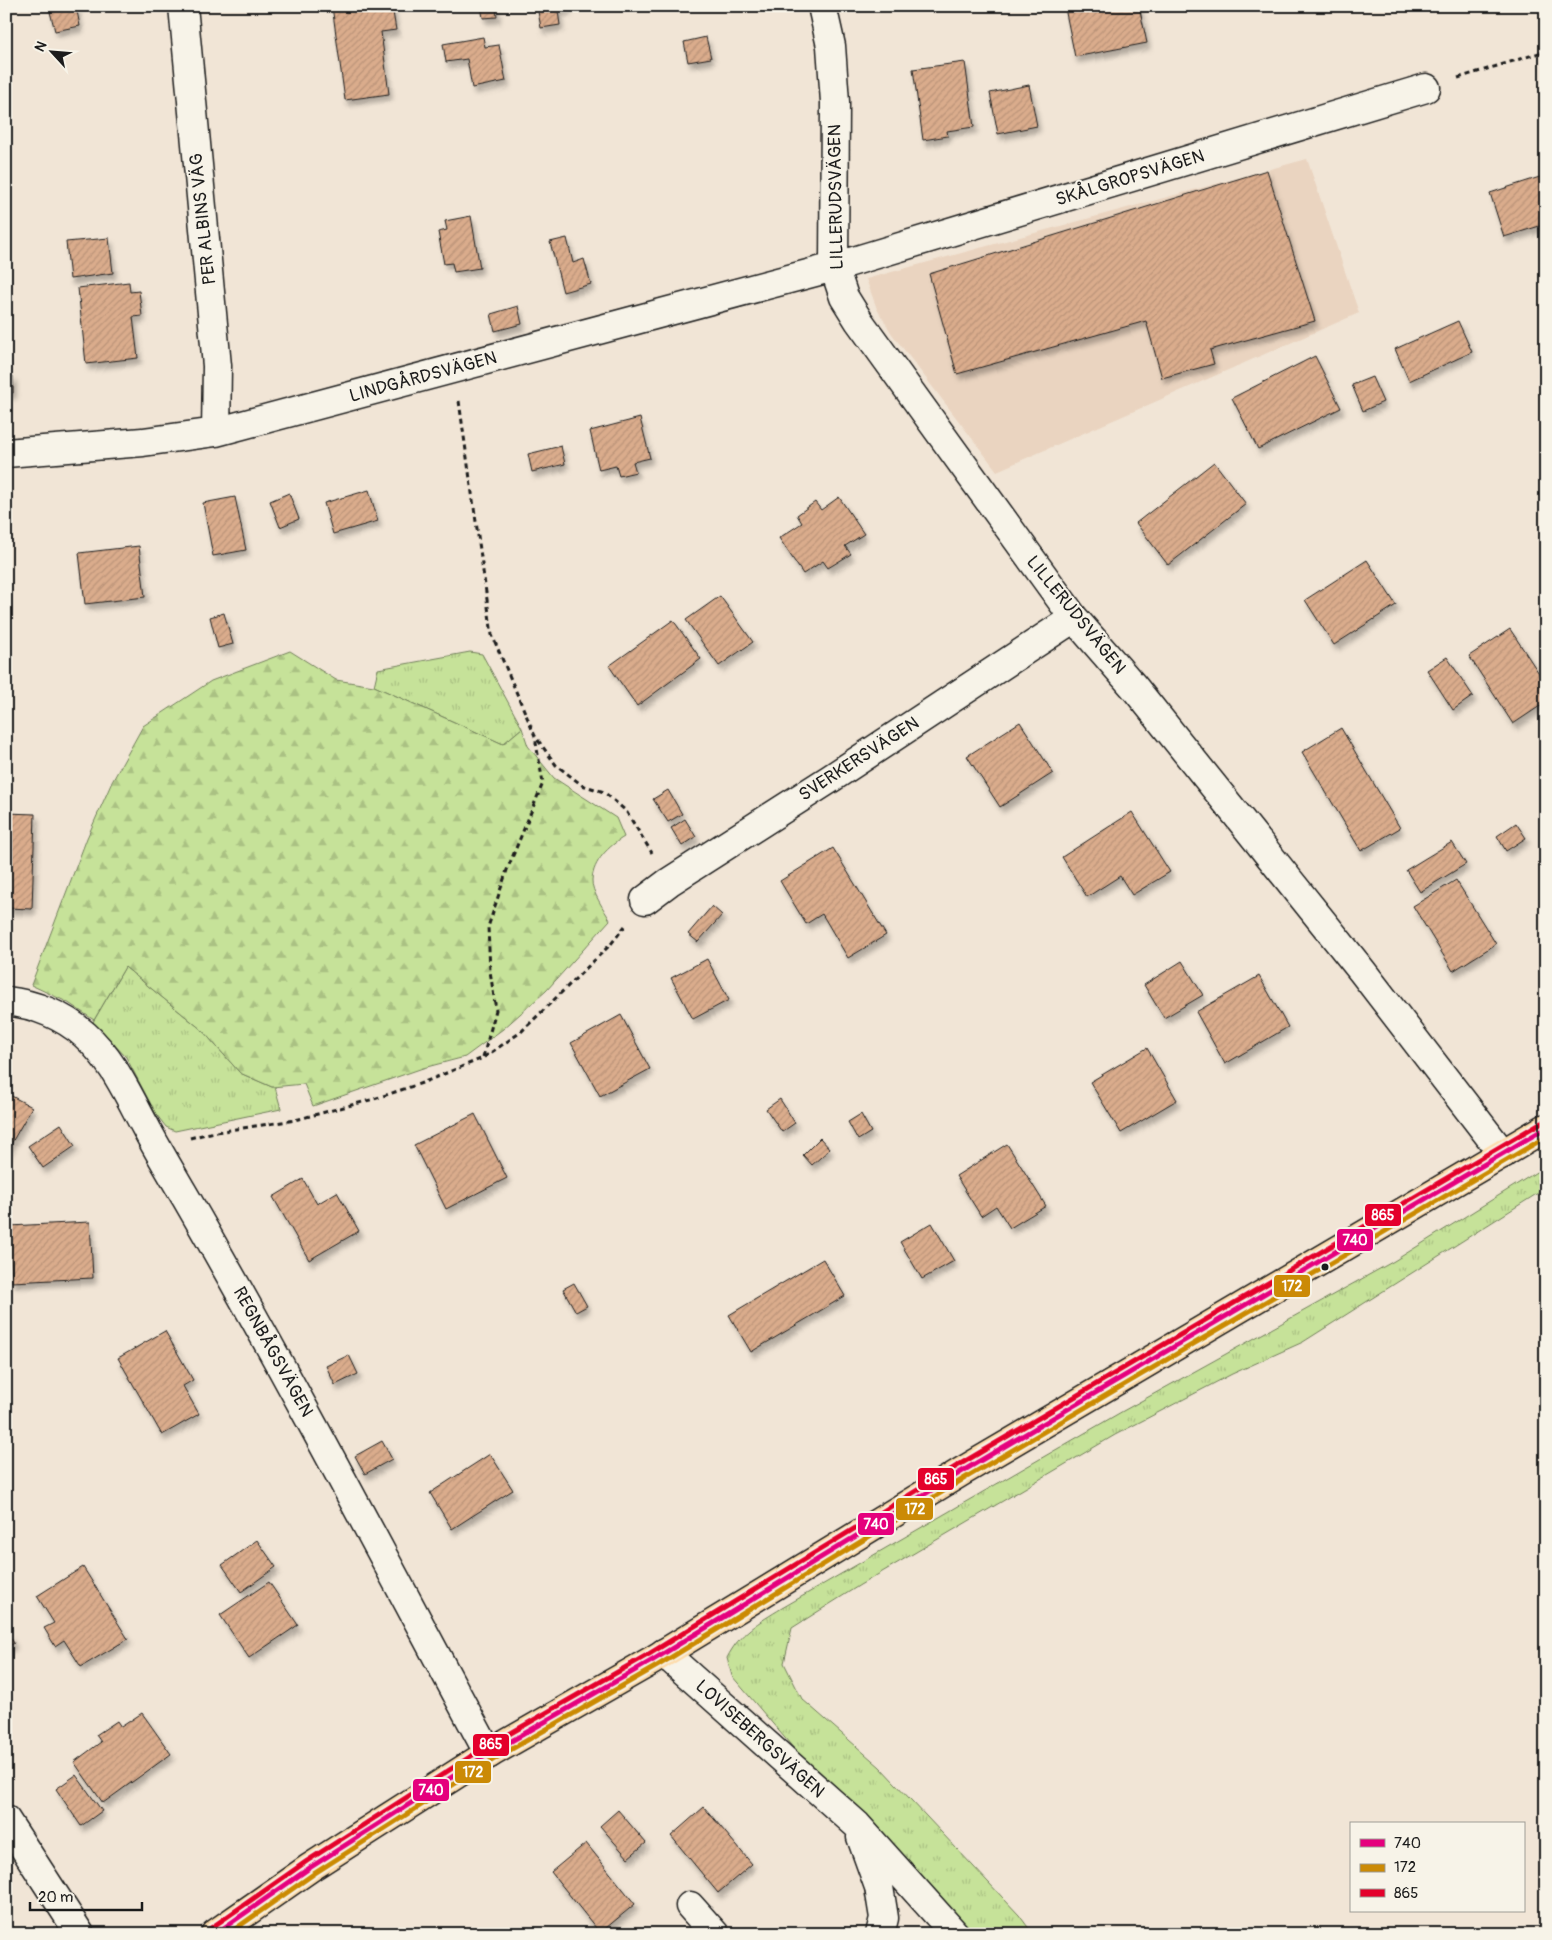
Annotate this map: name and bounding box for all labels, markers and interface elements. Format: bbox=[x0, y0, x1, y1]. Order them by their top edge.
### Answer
north arrow bbox=[28, 28, 78, 78]
text: N bbox=[31, 39, 50, 55]
street label: LILLERUDSVÄGEN bbox=[823, 124, 849, 270]
street label: SKÅLGROPSVÄGEN bbox=[1052, 143, 1207, 212]
street label: PER ALBINS VÄG bbox=[185, 152, 221, 286]
street label: LINDGÅRDSVÄGEN bbox=[347, 345, 499, 408]
street label: LILLERUDSVÄGEN bbox=[1021, 551, 1131, 679]
street label: SVERKERSVÄGEN bbox=[794, 712, 924, 806]
line badge: 865 bbox=[1364, 1203, 1402, 1227]
text: 865 bbox=[1372, 1207, 1395, 1224]
line badge: 740 bbox=[1336, 1228, 1374, 1252]
text: 740 bbox=[1342, 1232, 1368, 1249]
unlabelled marker bbox=[1320, 1262, 1330, 1272]
line badge: 172 bbox=[1273, 1274, 1311, 1298]
text: 172 bbox=[1282, 1278, 1303, 1295]
street label: REGNBÅGSVÄGEN bbox=[228, 1282, 319, 1421]
line badge: 865 bbox=[917, 1467, 955, 1491]
text: 865 bbox=[925, 1471, 948, 1488]
line badge: 172 bbox=[895, 1497, 934, 1521]
text: 172 bbox=[905, 1501, 926, 1518]
line badge: 740 bbox=[857, 1512, 895, 1536]
text: 740 bbox=[863, 1516, 889, 1533]
street label: LOVISEBERGSVÄGEN bbox=[690, 1675, 830, 1803]
line badge: 865 bbox=[472, 1733, 510, 1757]
text: 865 bbox=[480, 1736, 503, 1753]
line badge: 172 bbox=[454, 1760, 492, 1784]
text: 172 bbox=[463, 1764, 484, 1781]
line badge: 740 bbox=[412, 1778, 450, 1802]
text: 740 bbox=[418, 1782, 444, 1799]
legend bbox=[1350, 1822, 1524, 1912]
text: 740 bbox=[1394, 1834, 1421, 1853]
text: 172 bbox=[1394, 1858, 1416, 1877]
scale bar bbox=[30, 1880, 142, 1912]
text: 865 bbox=[1394, 1884, 1418, 1903]
text: 20 m bbox=[38, 1888, 73, 1907]

